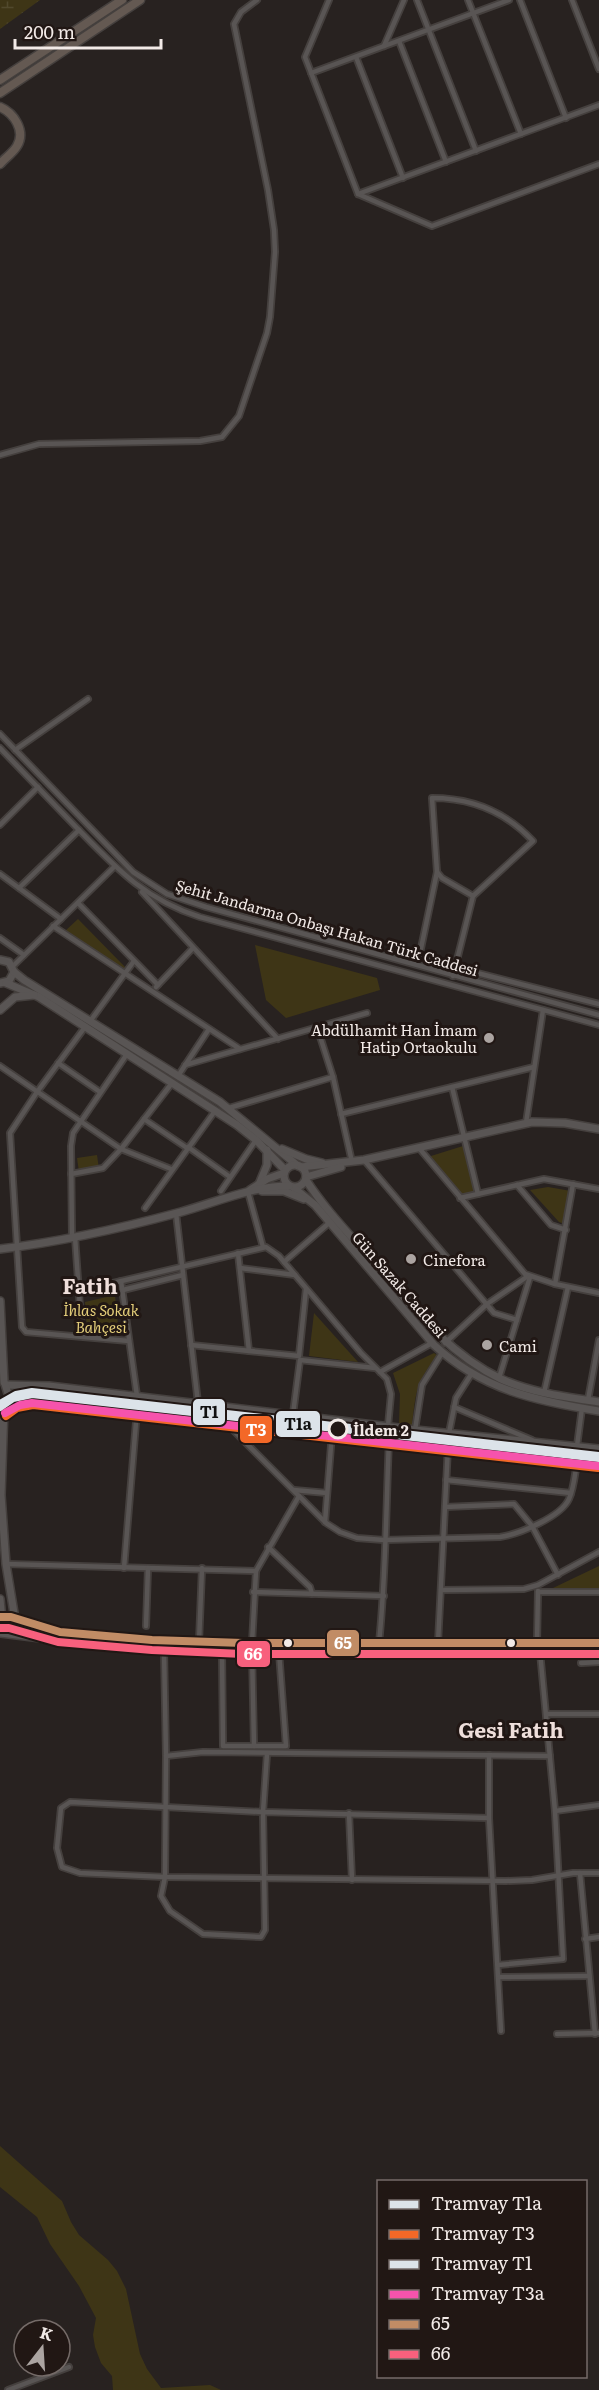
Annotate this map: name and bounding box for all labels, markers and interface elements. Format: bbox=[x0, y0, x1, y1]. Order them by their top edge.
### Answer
scale bar bbox=[15, 12, 160, 50]
text: 200 m bbox=[24, 18, 75, 45]
street label: Şehit Jandarma Onbaşı Hakan Türk Caddesi bbox=[173, 873, 481, 981]
place label: Abdülhamit Han İmam Hatip Ortaokulu bbox=[311, 1018, 477, 1058]
marker: Abdülhamit Han İmam Hatip Ortaokulu bbox=[482, 1031, 496, 1045]
street label: Gün Sazak Caddesi bbox=[347, 1226, 453, 1342]
place label: Cinefora bbox=[423, 1248, 486, 1271]
marker: Cinefora bbox=[404, 1252, 418, 1266]
district label: Fatih bbox=[62, 1269, 118, 1300]
park label: İhlas Sokak Bahçesi bbox=[63, 1298, 140, 1338]
place label: Cami bbox=[499, 1334, 537, 1357]
marker: Cami bbox=[480, 1338, 494, 1352]
line badge: T1 bbox=[192, 1398, 226, 1426]
text: T1 bbox=[200, 1399, 219, 1423]
line badge: T1a bbox=[275, 1410, 321, 1438]
text: T1a bbox=[284, 1411, 313, 1435]
line badge: T3 bbox=[239, 1415, 273, 1444]
text: T3 bbox=[246, 1417, 267, 1441]
place label: İldem 2 bbox=[353, 1418, 409, 1441]
marker: İldem 2 bbox=[328, 1419, 348, 1439]
line badge: 65 bbox=[326, 1629, 360, 1657]
text: 65 bbox=[334, 1630, 352, 1654]
unlabelled marker bbox=[282, 1637, 294, 1649]
unlabelled marker bbox=[505, 1637, 517, 1649]
line badge: 66 bbox=[236, 1640, 271, 1668]
text: 66 bbox=[244, 1641, 262, 1665]
district label: Gesi Fatih bbox=[458, 1713, 564, 1744]
legend bbox=[377, 2180, 587, 2378]
text: Tramvay T1a bbox=[431, 2189, 542, 2216]
text: Tramvay T3 bbox=[431, 2219, 535, 2246]
text: Tramvay T1 bbox=[431, 2249, 532, 2276]
text: Tramvay T3a bbox=[431, 2279, 545, 2306]
text: 65 bbox=[431, 2309, 450, 2336]
north arrow bbox=[12, 2318, 72, 2378]
text: K bbox=[37, 2319, 57, 2346]
text: 66 bbox=[431, 2339, 451, 2366]

